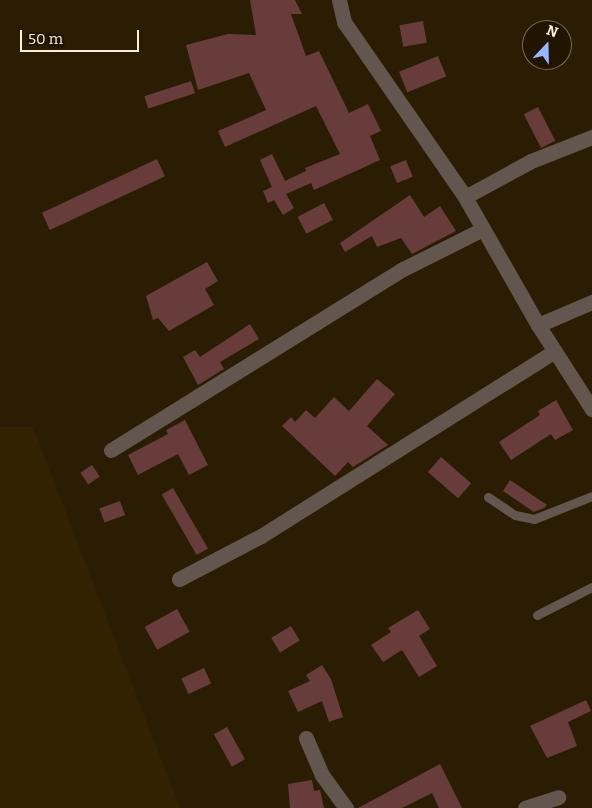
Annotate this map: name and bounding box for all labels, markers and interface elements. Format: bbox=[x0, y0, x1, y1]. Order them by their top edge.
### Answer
scale bar bbox=[22, 20, 141, 52]
north arrow bbox=[522, 20, 572, 70]
text: N bbox=[544, 22, 560, 41]
text: 50 m bbox=[28, 30, 63, 48]

